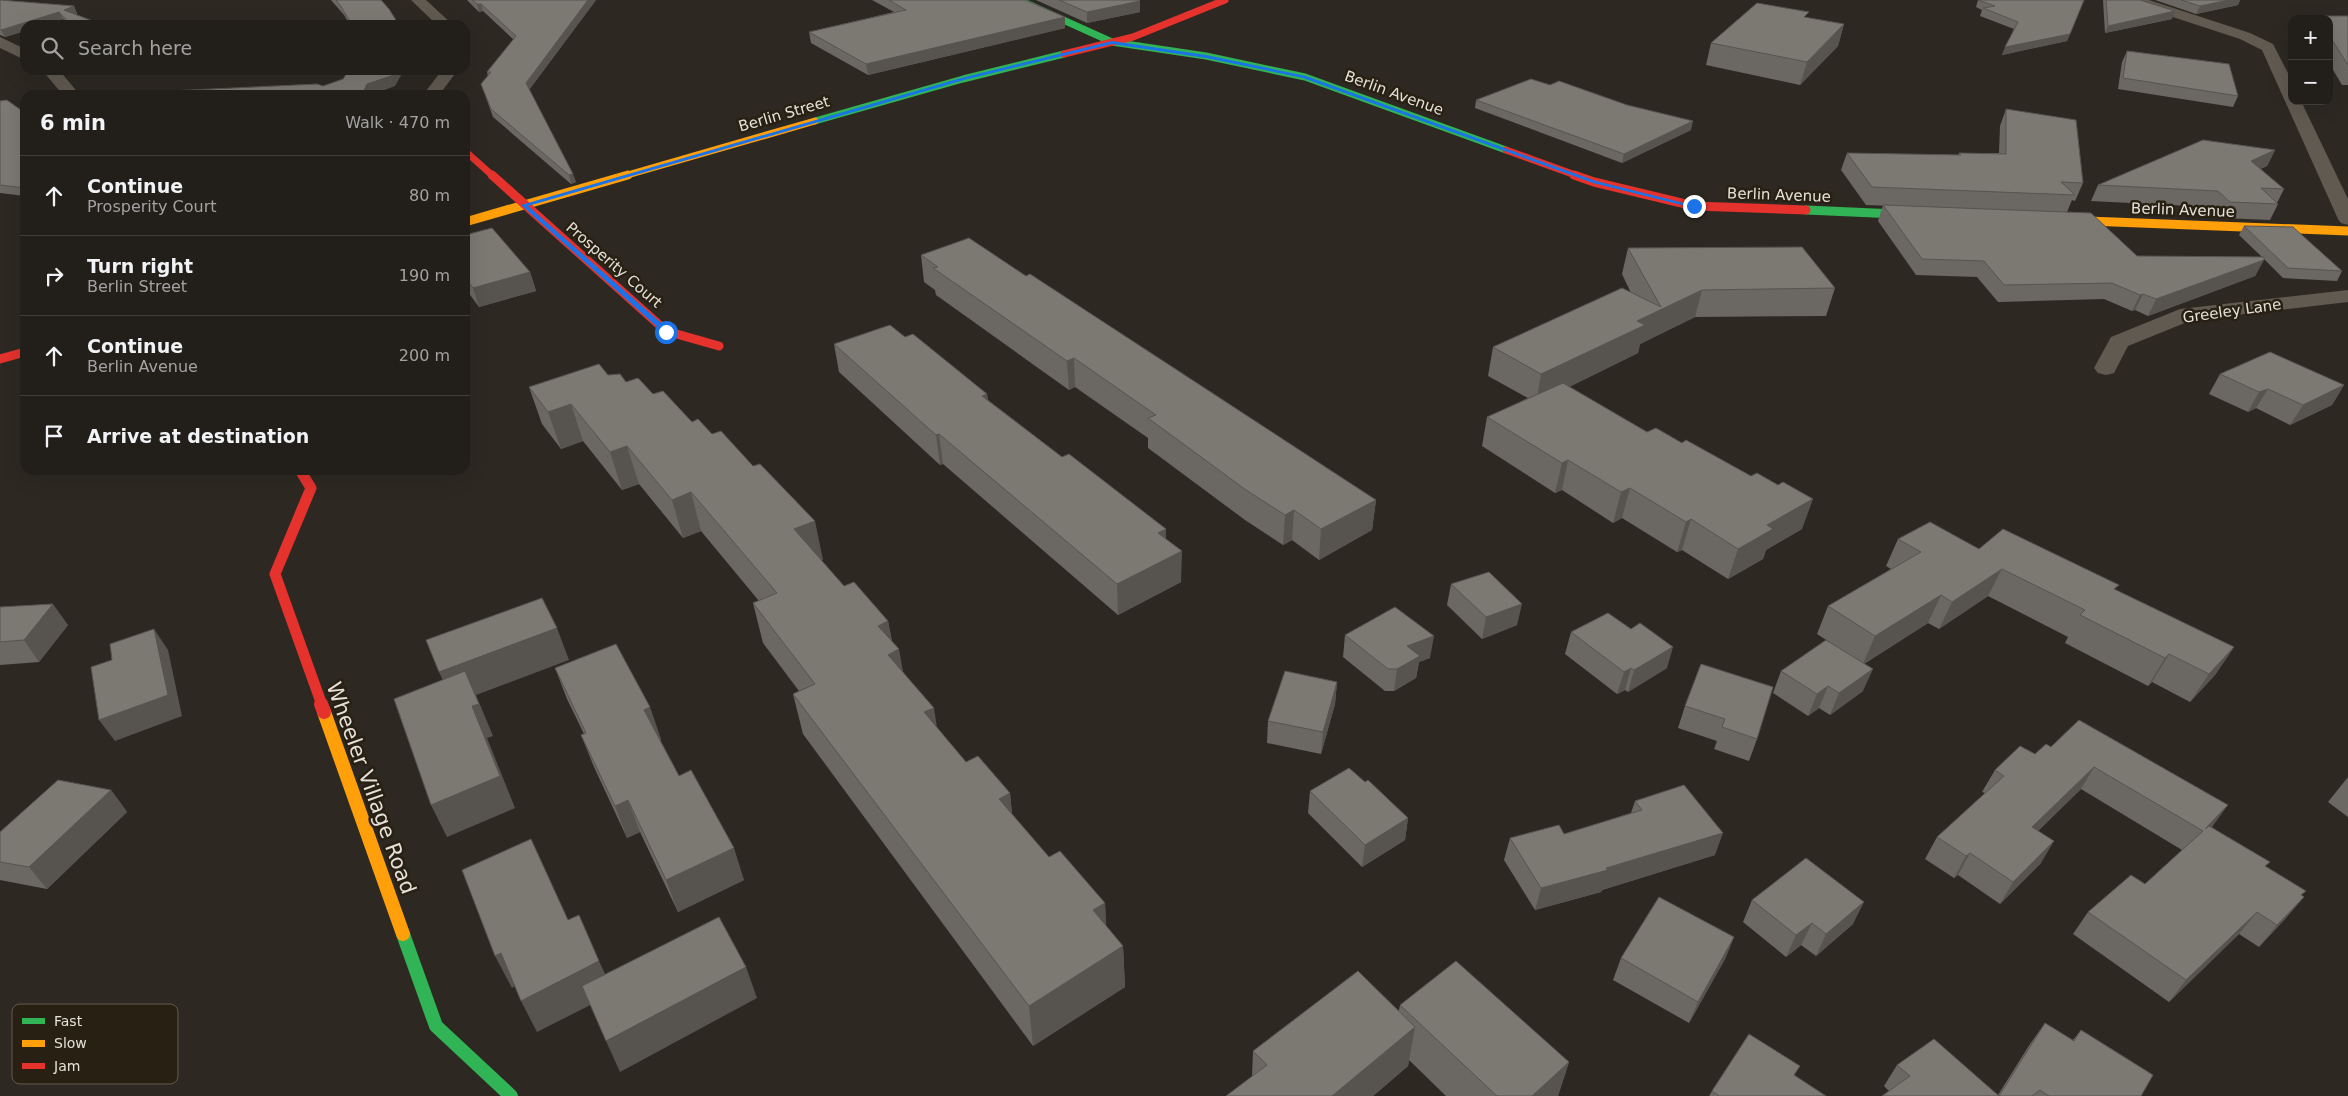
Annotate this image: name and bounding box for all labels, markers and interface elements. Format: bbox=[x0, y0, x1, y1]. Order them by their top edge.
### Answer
map controls bbox=[2288, 15, 2333, 105]
button: + bbox=[2288, 15, 2333, 60]
search box bbox=[20, 20, 470, 75]
icon: search bbox=[38, 34, 66, 62]
text: Search here bbox=[78, 37, 192, 59]
button: − bbox=[2288, 60, 2333, 105]
street label: Berlin Avenue bbox=[1342, 67, 1446, 119]
street label: Berlin Street bbox=[736, 92, 832, 136]
text: 6 min bbox=[40, 111, 106, 135]
text: Walk · 470 m bbox=[345, 113, 450, 132]
text: Continue bbox=[87, 175, 183, 197]
icon: ahead bbox=[40, 182, 68, 210]
street label: Berlin Avenue bbox=[1727, 184, 1831, 206]
text: 80 m bbox=[409, 186, 450, 205]
route end bbox=[1683, 195, 1706, 218]
text: Prosperity Court bbox=[87, 197, 217, 216]
street label: Berlin Avenue bbox=[2131, 199, 2235, 221]
street label: Prosperity Court bbox=[562, 218, 666, 312]
text: Turn right bbox=[87, 255, 193, 277]
icon: right bbox=[40, 262, 68, 290]
text: 190 m bbox=[399, 266, 450, 285]
text: Berlin Street bbox=[87, 277, 187, 296]
street label: Greeley Lane bbox=[2182, 295, 2282, 327]
route start bbox=[655, 321, 678, 344]
text: Continue bbox=[87, 335, 183, 357]
icon: ahead bbox=[40, 342, 68, 370]
text: 200 m bbox=[399, 346, 450, 365]
text: Berlin Avenue bbox=[87, 357, 198, 376]
icon: arrive bbox=[40, 422, 68, 450]
text: Arrive at destination bbox=[87, 425, 309, 447]
street label: Wheeler Village Road bbox=[321, 679, 421, 897]
legend bbox=[12, 1004, 178, 1084]
text: Fast bbox=[54, 1013, 83, 1029]
text: Slow bbox=[54, 1035, 87, 1051]
text: Jam bbox=[53, 1058, 80, 1074]

